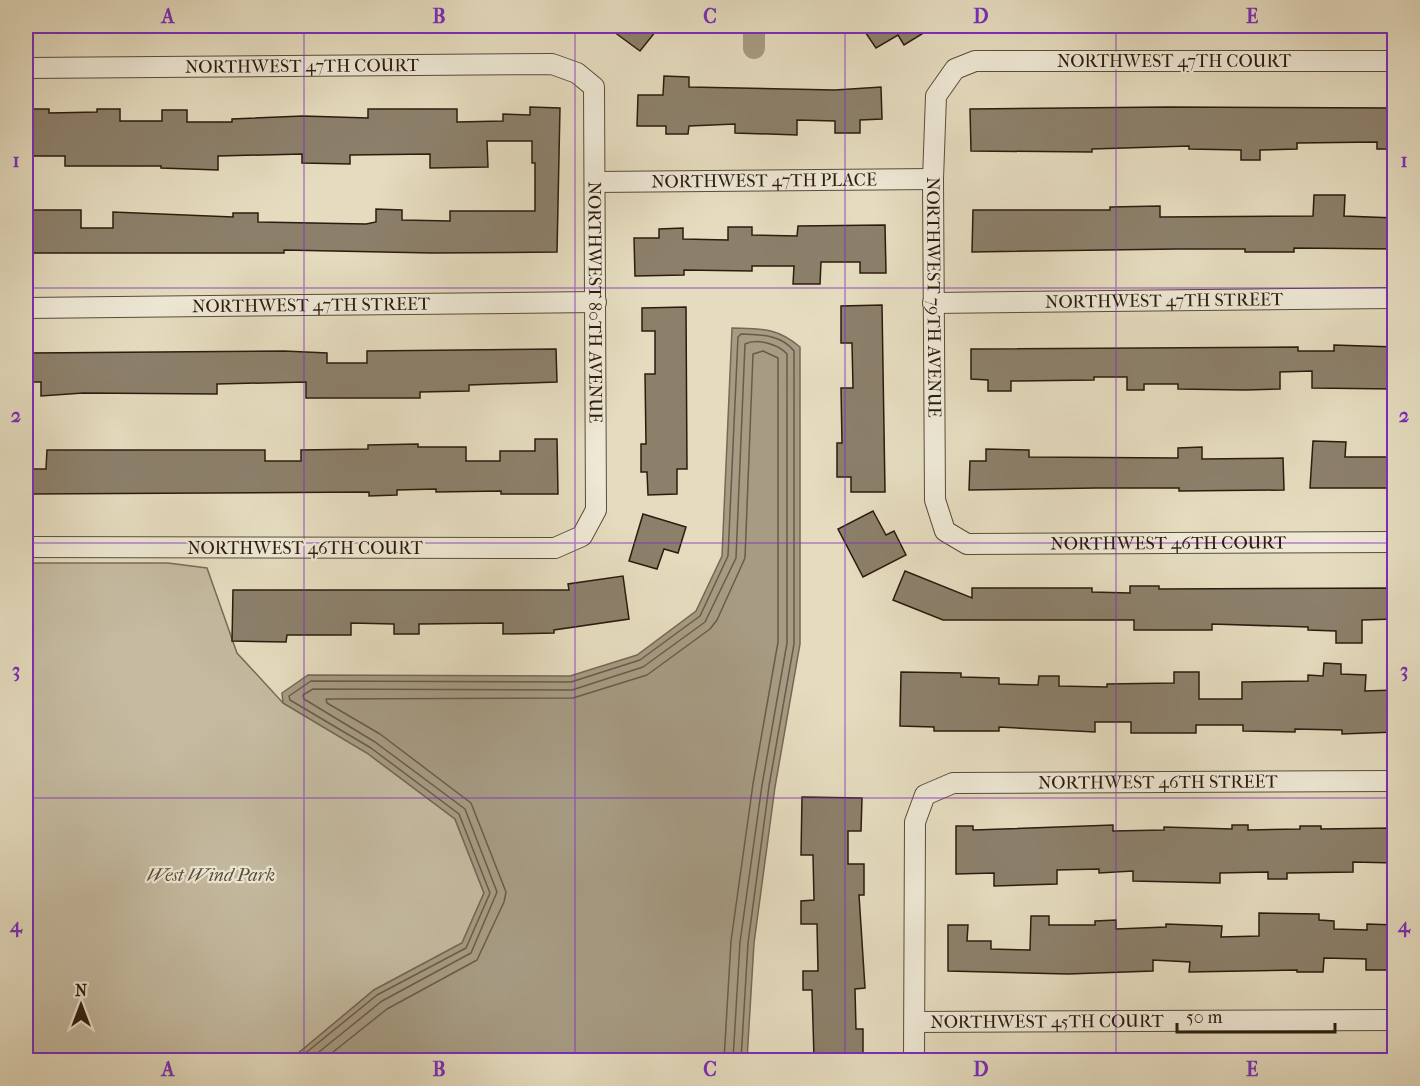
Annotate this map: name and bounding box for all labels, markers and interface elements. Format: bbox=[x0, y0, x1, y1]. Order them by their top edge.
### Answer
text: A bbox=[160, 5, 176, 28]
text: B bbox=[432, 5, 446, 28]
text: C bbox=[703, 5, 717, 28]
text: D bbox=[973, 5, 989, 28]
text: E bbox=[1246, 5, 1258, 28]
street label: NORTHWEST 47TH COURT bbox=[1057, 51, 1292, 72]
street label: NORTHWEST 47TH COURT bbox=[185, 55, 420, 78]
text: 1 bbox=[12, 149, 20, 172]
text: 1 bbox=[1400, 149, 1408, 172]
street label: NORTHWEST 47TH PLACE bbox=[651, 170, 877, 193]
street label: NORTHWEST 79TH AVENUE bbox=[922, 177, 944, 418]
street label: NORTHWEST 80TH AVENUE bbox=[583, 182, 606, 423]
street label: NORTHWEST 47TH STREET bbox=[1045, 289, 1284, 313]
street label: NORTHWEST 47TH STREET bbox=[192, 294, 431, 317]
text: 2 bbox=[11, 404, 21, 427]
text: 2 bbox=[1399, 404, 1409, 427]
street label: NORTHWEST 46TH COURT bbox=[1050, 533, 1287, 555]
street label: NORTHWEST 46TH COURT bbox=[187, 538, 424, 559]
text: 3 bbox=[12, 659, 20, 682]
text: 3 bbox=[1400, 659, 1408, 682]
street label: NORTHWEST 46TH STREET bbox=[1038, 772, 1278, 794]
park label: West Wind Park bbox=[147, 865, 275, 886]
text: 4 bbox=[9, 914, 23, 938]
text: 4 bbox=[1397, 914, 1411, 938]
north arrow bbox=[51, 975, 111, 1035]
text: N bbox=[75, 981, 88, 1000]
scale bar bbox=[1177, 996, 1334, 1034]
text: 50 m bbox=[1186, 1007, 1223, 1028]
street label: NORTHWEST 45TH COURT bbox=[930, 1011, 1165, 1033]
text: A bbox=[160, 1058, 176, 1081]
text: B bbox=[432, 1058, 446, 1081]
text: C bbox=[703, 1058, 717, 1081]
text: D bbox=[973, 1058, 989, 1081]
text: E bbox=[1246, 1058, 1258, 1081]

